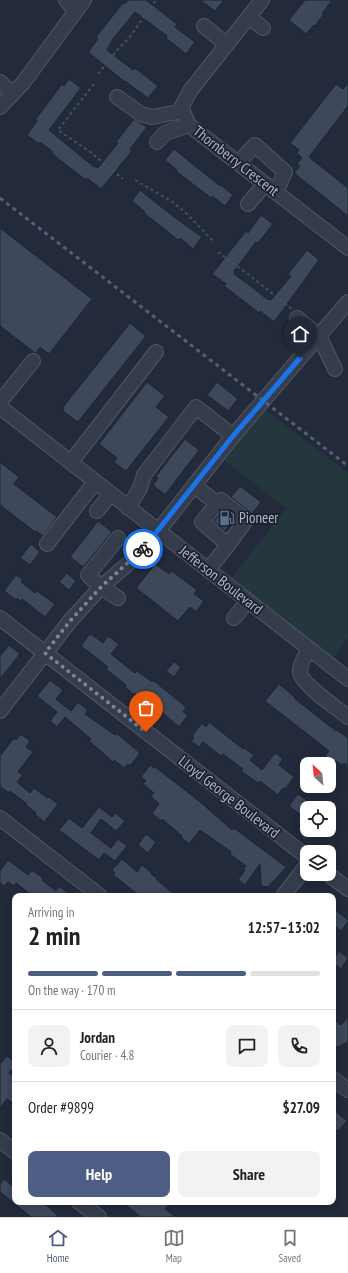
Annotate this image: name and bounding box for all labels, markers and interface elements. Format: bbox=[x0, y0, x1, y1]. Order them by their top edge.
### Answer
street label: Thornberry Crescent bbox=[190, 121, 283, 200]
pin bbox=[283, 317, 317, 358]
icon: home bbox=[289, 323, 311, 345]
place label: Pioneer bbox=[239, 508, 279, 527]
fuel station icon: Pioneer bbox=[218, 509, 236, 527]
courier bbox=[123, 529, 163, 569]
icon: bike bbox=[132, 538, 154, 560]
street label: Jefferson Boulevard bbox=[175, 540, 267, 618]
pin bbox=[129, 691, 163, 732]
icon: bag bbox=[135, 697, 157, 719]
street label: Lloyd George Boulevard bbox=[175, 751, 284, 842]
north arrow bbox=[300, 757, 336, 793]
map controls bbox=[300, 757, 336, 881]
button: locate bbox=[300, 801, 336, 837]
button: layers bbox=[300, 845, 336, 881]
text: Arriving in bbox=[28, 904, 75, 921]
text: 12:57–13:02 bbox=[248, 918, 320, 937]
text: 2 min bbox=[28, 919, 81, 952]
text: On the way · 170 m bbox=[28, 982, 115, 999]
button: person bbox=[28, 1025, 70, 1067]
button: chat bbox=[226, 1025, 268, 1067]
button: phone bbox=[278, 1025, 320, 1067]
text: Jordan bbox=[80, 1028, 115, 1047]
text: Courier · 4.8 bbox=[80, 1047, 134, 1064]
text: Order #9899 bbox=[28, 1098, 94, 1117]
text: $27.09 bbox=[282, 1098, 320, 1117]
button: Help bbox=[28, 1151, 170, 1197]
button: Share bbox=[178, 1151, 320, 1197]
tab: Home bbox=[47, 1227, 69, 1265]
tab: Map bbox=[163, 1227, 185, 1265]
tab: Saved bbox=[278, 1227, 301, 1265]

